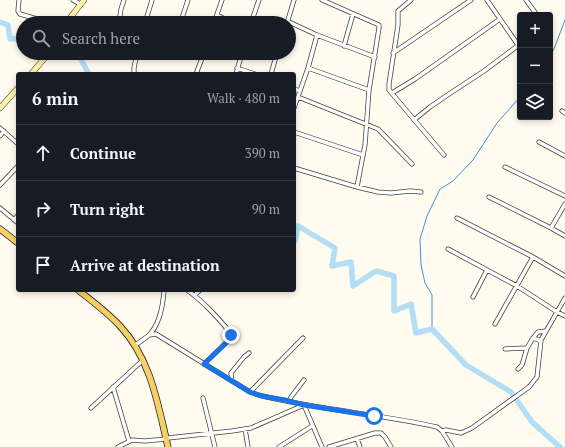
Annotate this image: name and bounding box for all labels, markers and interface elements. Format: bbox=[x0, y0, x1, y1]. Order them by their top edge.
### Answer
map controls bbox=[517, 12, 553, 120]
button: + bbox=[517, 12, 553, 48]
search box bbox=[16, 16, 296, 60]
icon: search bbox=[30, 27, 52, 49]
text: Search here bbox=[62, 28, 140, 48]
button: − bbox=[517, 48, 553, 84]
button: layers bbox=[517, 84, 553, 120]
text: 6 min bbox=[32, 87, 79, 110]
text: Walk · 480 m bbox=[207, 89, 280, 107]
icon: ahead bbox=[32, 142, 54, 164]
text: Continue bbox=[70, 143, 136, 163]
text: 390 m bbox=[245, 144, 280, 162]
icon: right bbox=[32, 198, 54, 220]
text: Turn right bbox=[70, 199, 145, 219]
text: 90 m bbox=[252, 200, 280, 218]
icon: arrive bbox=[32, 254, 54, 276]
text: Arrive at destination bbox=[70, 255, 220, 275]
route end bbox=[222, 326, 240, 344]
route start bbox=[365, 407, 383, 425]

